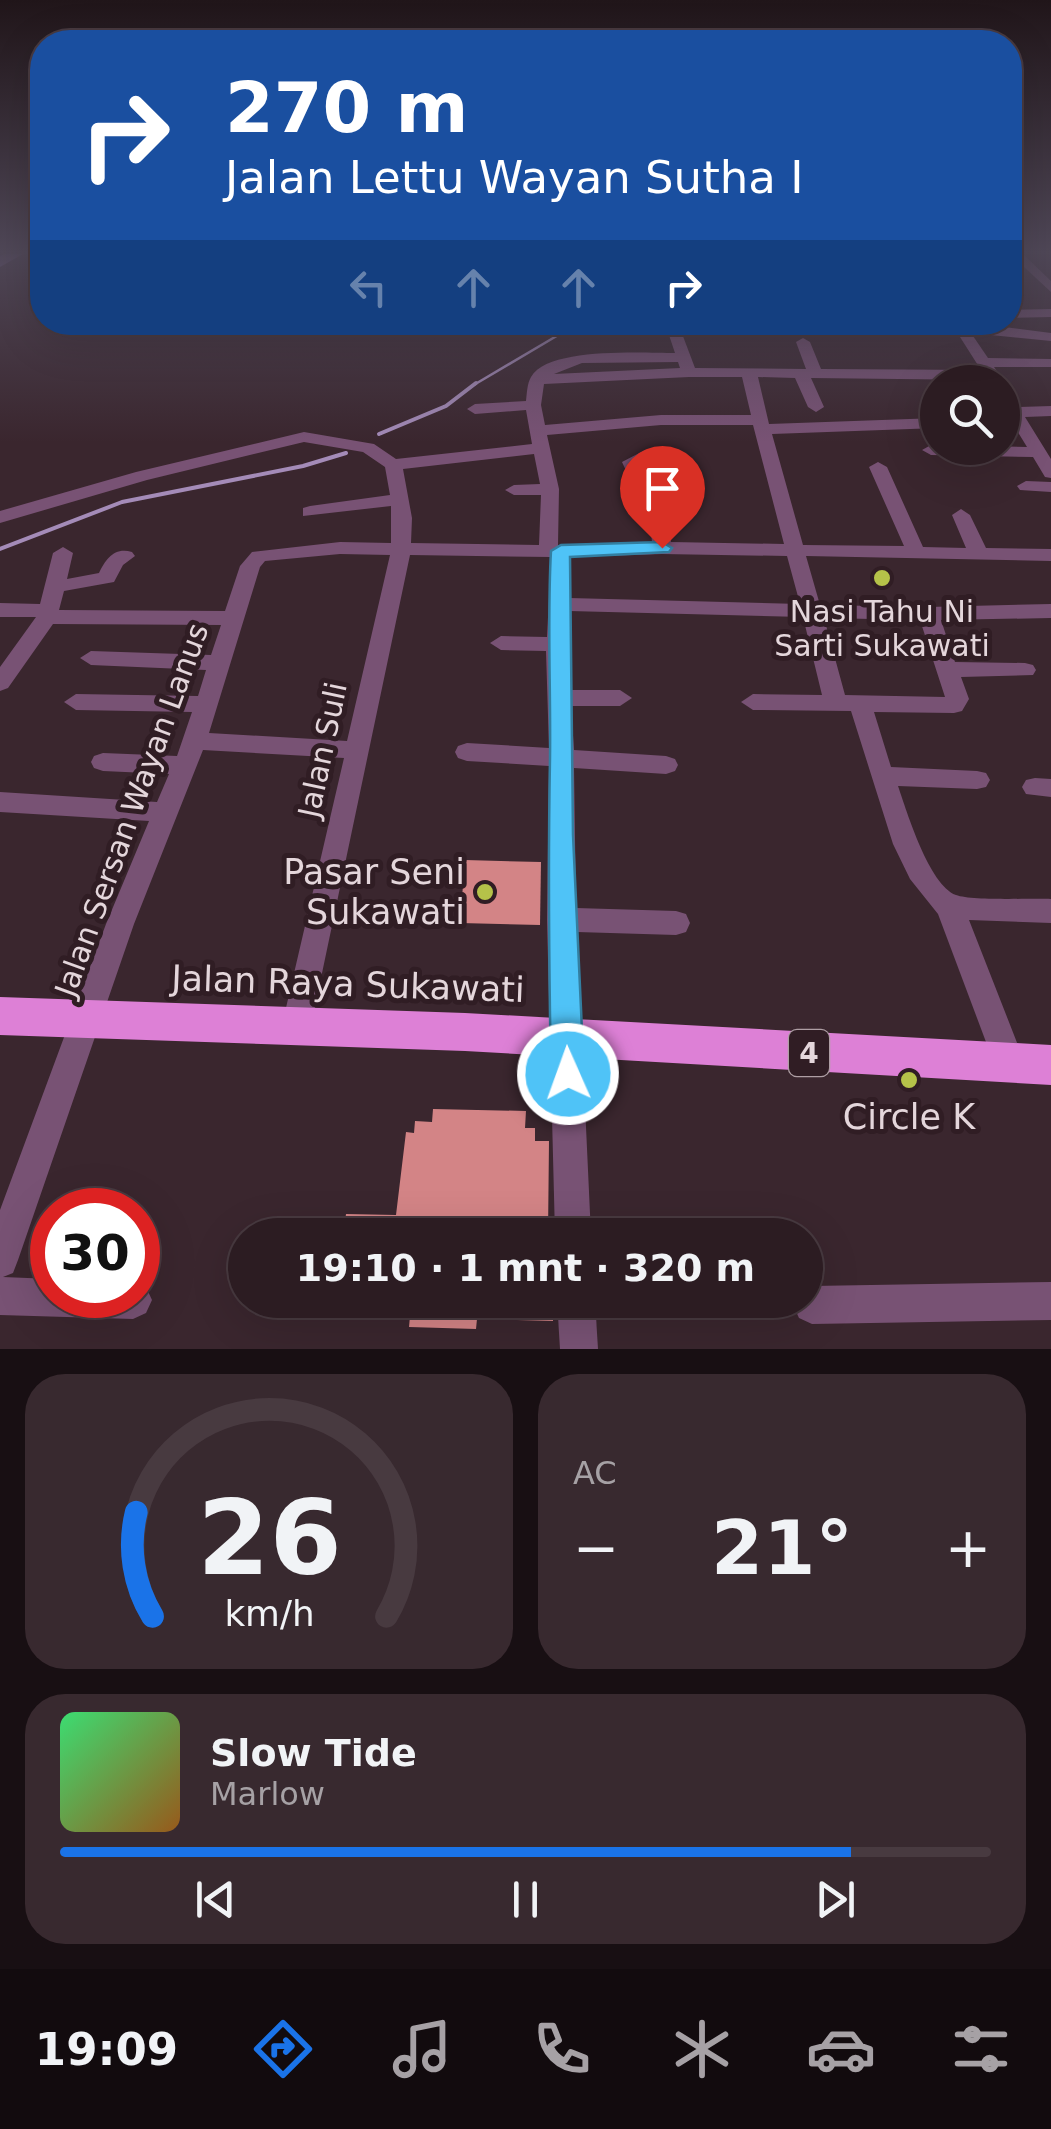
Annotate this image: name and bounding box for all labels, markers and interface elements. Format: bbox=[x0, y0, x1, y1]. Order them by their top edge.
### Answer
text: 270 m bbox=[225, 67, 468, 149]
icon: right bbox=[60, 70, 190, 200]
text: Jalan Lettu Wayan Sutha I bbox=[225, 151, 803, 204]
icon: left bbox=[341, 260, 396, 315]
icon: ahead bbox=[446, 260, 501, 315]
icon: ahead bbox=[551, 260, 606, 315]
icon: right bbox=[656, 260, 711, 315]
map controls bbox=[920, 365, 1020, 465]
button: search bbox=[920, 365, 1020, 465]
pin bbox=[620, 446, 705, 549]
icon: arrive bbox=[635, 461, 690, 516]
marker: Nasi Tahu Ni Sarti Sukawati bbox=[871, 567, 893, 589]
place label: Nasi Tahu Ni Sarti Sukawati bbox=[774, 594, 990, 663]
street label: Jalan Sersan Wayan Lanus bbox=[47, 619, 215, 1003]
street label: Jalan Suli bbox=[291, 679, 354, 823]
place label: Pasar Seni Sukawati bbox=[283, 852, 465, 932]
marker: Pasar Seni Sukawati bbox=[474, 881, 496, 903]
street label: Jalan Raya Sukawati bbox=[169, 958, 525, 1010]
position arrow bbox=[516, 1022, 620, 1126]
road number: 4 bbox=[789, 1030, 829, 1076]
marker: Circle K bbox=[898, 1069, 920, 1091]
place label: Circle K bbox=[843, 1097, 976, 1137]
speed limit sign: 30 bbox=[30, 1188, 160, 1318]
text: 19:10 · 1 mnt · 320 m bbox=[296, 1246, 755, 1290]
text: AC bbox=[573, 1454, 617, 1492]
text: 26 bbox=[197, 1477, 341, 1599]
text: 21° bbox=[711, 1504, 853, 1592]
text: − bbox=[573, 1516, 619, 1580]
text: + bbox=[945, 1516, 991, 1580]
text: km/h bbox=[224, 1593, 314, 1634]
text: Slow Tide bbox=[210, 1731, 417, 1775]
text: Marlow bbox=[210, 1775, 325, 1813]
icon: previous bbox=[188, 1872, 243, 1927]
icon: pause bbox=[498, 1872, 553, 1927]
icon: next bbox=[808, 1872, 863, 1927]
icon: directions bbox=[248, 2014, 318, 2084]
icon: music bbox=[387, 2014, 457, 2084]
icon: phone bbox=[527, 2014, 597, 2084]
icon: climate bbox=[667, 2014, 737, 2084]
icon: car bbox=[806, 2014, 876, 2084]
icon: filters bbox=[946, 2014, 1016, 2084]
text: 19:09 bbox=[35, 2023, 178, 2076]

